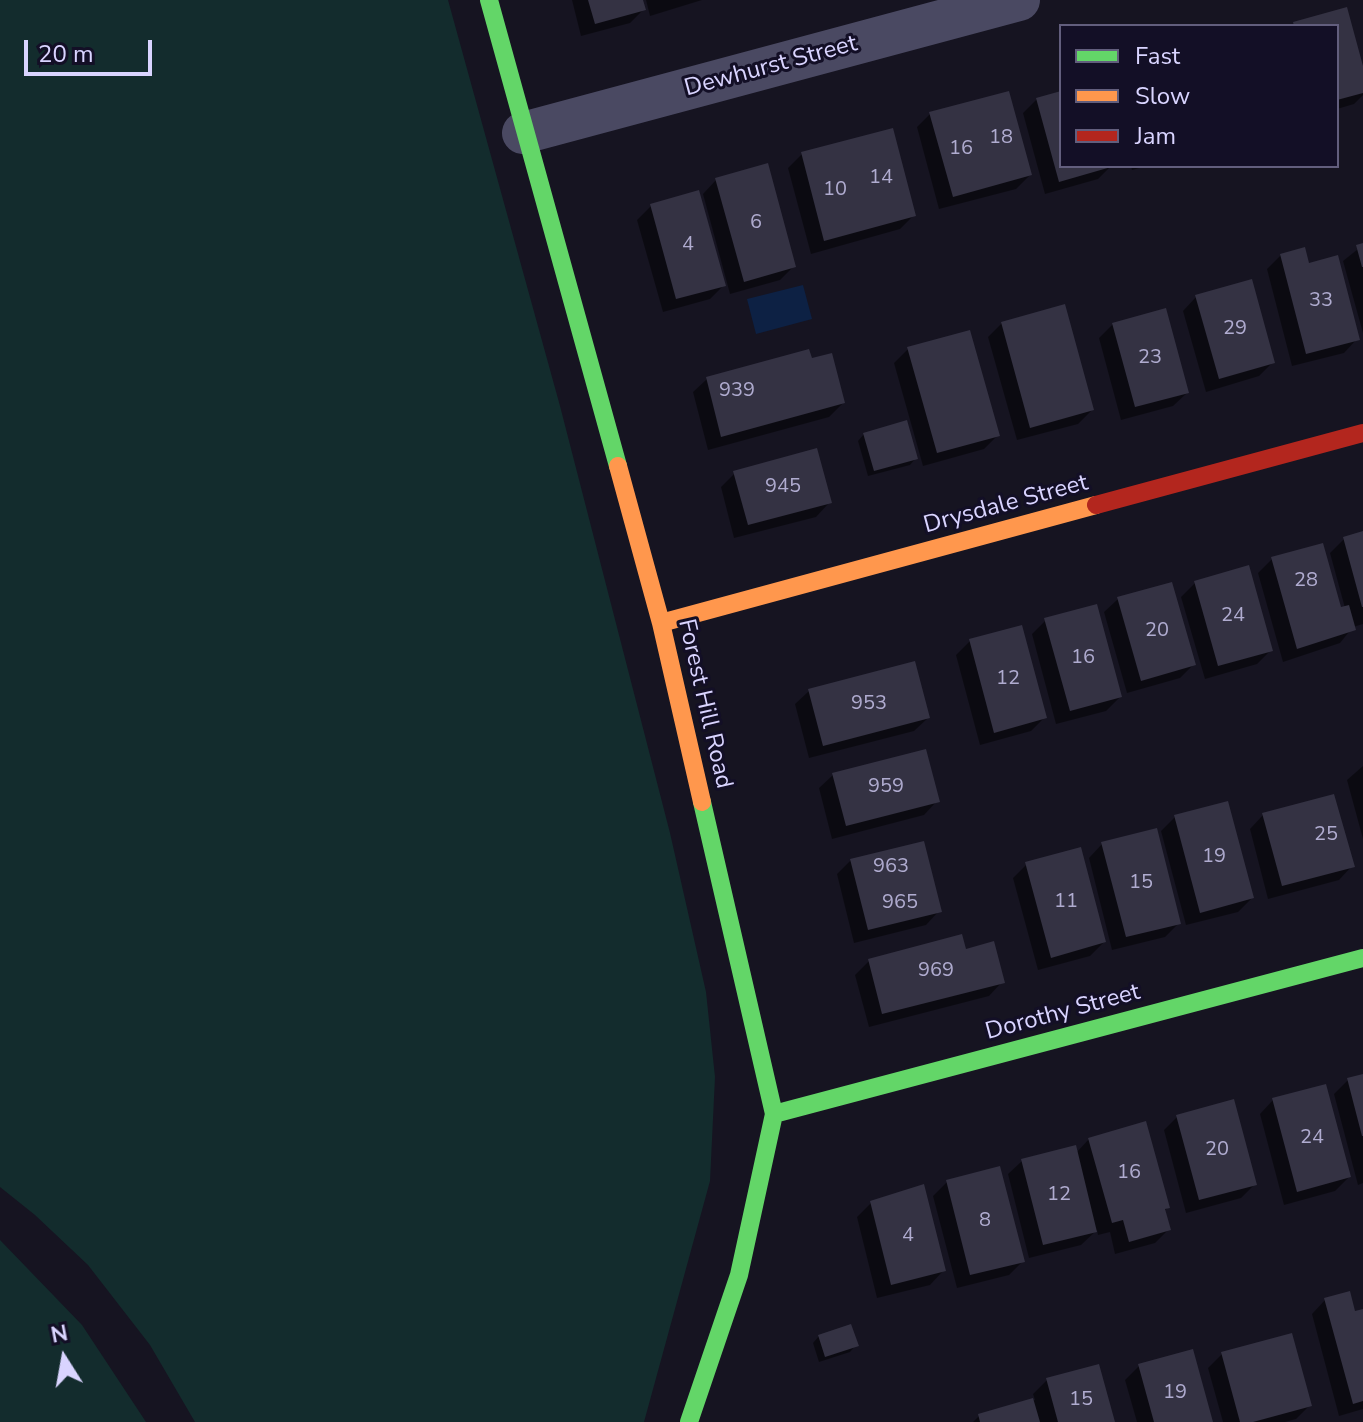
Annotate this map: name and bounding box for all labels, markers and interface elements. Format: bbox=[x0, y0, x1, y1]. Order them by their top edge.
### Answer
scale bar bbox=[28, 24, 156, 74]
legend bbox=[1059, 24, 1339, 168]
street label: Dewhurst Street bbox=[681, 30, 861, 104]
text: 20 m bbox=[38, 38, 94, 70]
text: Fast bbox=[1135, 40, 1180, 72]
text: Slow bbox=[1135, 80, 1190, 112]
text: Jam bbox=[1135, 120, 1176, 152]
house number: 18 bbox=[989, 126, 1013, 150]
house number: 16 bbox=[949, 137, 973, 161]
house number: 14 bbox=[869, 166, 893, 190]
house number: 10 bbox=[823, 178, 847, 202]
house number: 6 bbox=[750, 211, 762, 235]
house number: 4 bbox=[682, 233, 694, 257]
house number: 33 bbox=[1309, 289, 1333, 313]
house number: 29 bbox=[1223, 317, 1247, 341]
house number: 23 bbox=[1138, 346, 1162, 370]
house number: 939 bbox=[719, 379, 755, 403]
street label: Drysdale Street bbox=[921, 469, 1091, 541]
house number: 945 bbox=[765, 475, 801, 499]
house number: 28 bbox=[1294, 569, 1318, 593]
house number: 24 bbox=[1221, 604, 1245, 628]
street label: Forest Hill Road bbox=[670, 616, 738, 792]
house number: 20 bbox=[1145, 619, 1169, 643]
house number: 16 bbox=[1071, 646, 1095, 670]
house number: 12 bbox=[996, 667, 1020, 691]
house number: 953 bbox=[851, 692, 887, 716]
house number: 959 bbox=[868, 775, 904, 799]
house number: 25 bbox=[1314, 823, 1338, 847]
house number: 19 bbox=[1202, 845, 1226, 869]
house number: 963 bbox=[873, 855, 909, 879]
house number: 15 bbox=[1129, 871, 1153, 895]
house number: 11 bbox=[1054, 890, 1078, 914]
house number: 965 bbox=[882, 891, 918, 915]
house number: 969 bbox=[918, 959, 954, 983]
street label: Dorothy Street bbox=[983, 979, 1143, 1047]
house number: 24 bbox=[1300, 1126, 1324, 1150]
house number: 20 bbox=[1205, 1138, 1229, 1162]
house number: 16 bbox=[1117, 1161, 1141, 1185]
house number: 12 bbox=[1047, 1183, 1071, 1207]
house number: 8 bbox=[979, 1209, 991, 1233]
house number: 4 bbox=[902, 1224, 914, 1248]
north arrow bbox=[24, 1318, 104, 1398]
text: N bbox=[48, 1318, 70, 1351]
house number: 19 bbox=[1163, 1381, 1187, 1405]
house number: 15 bbox=[1069, 1388, 1093, 1412]

